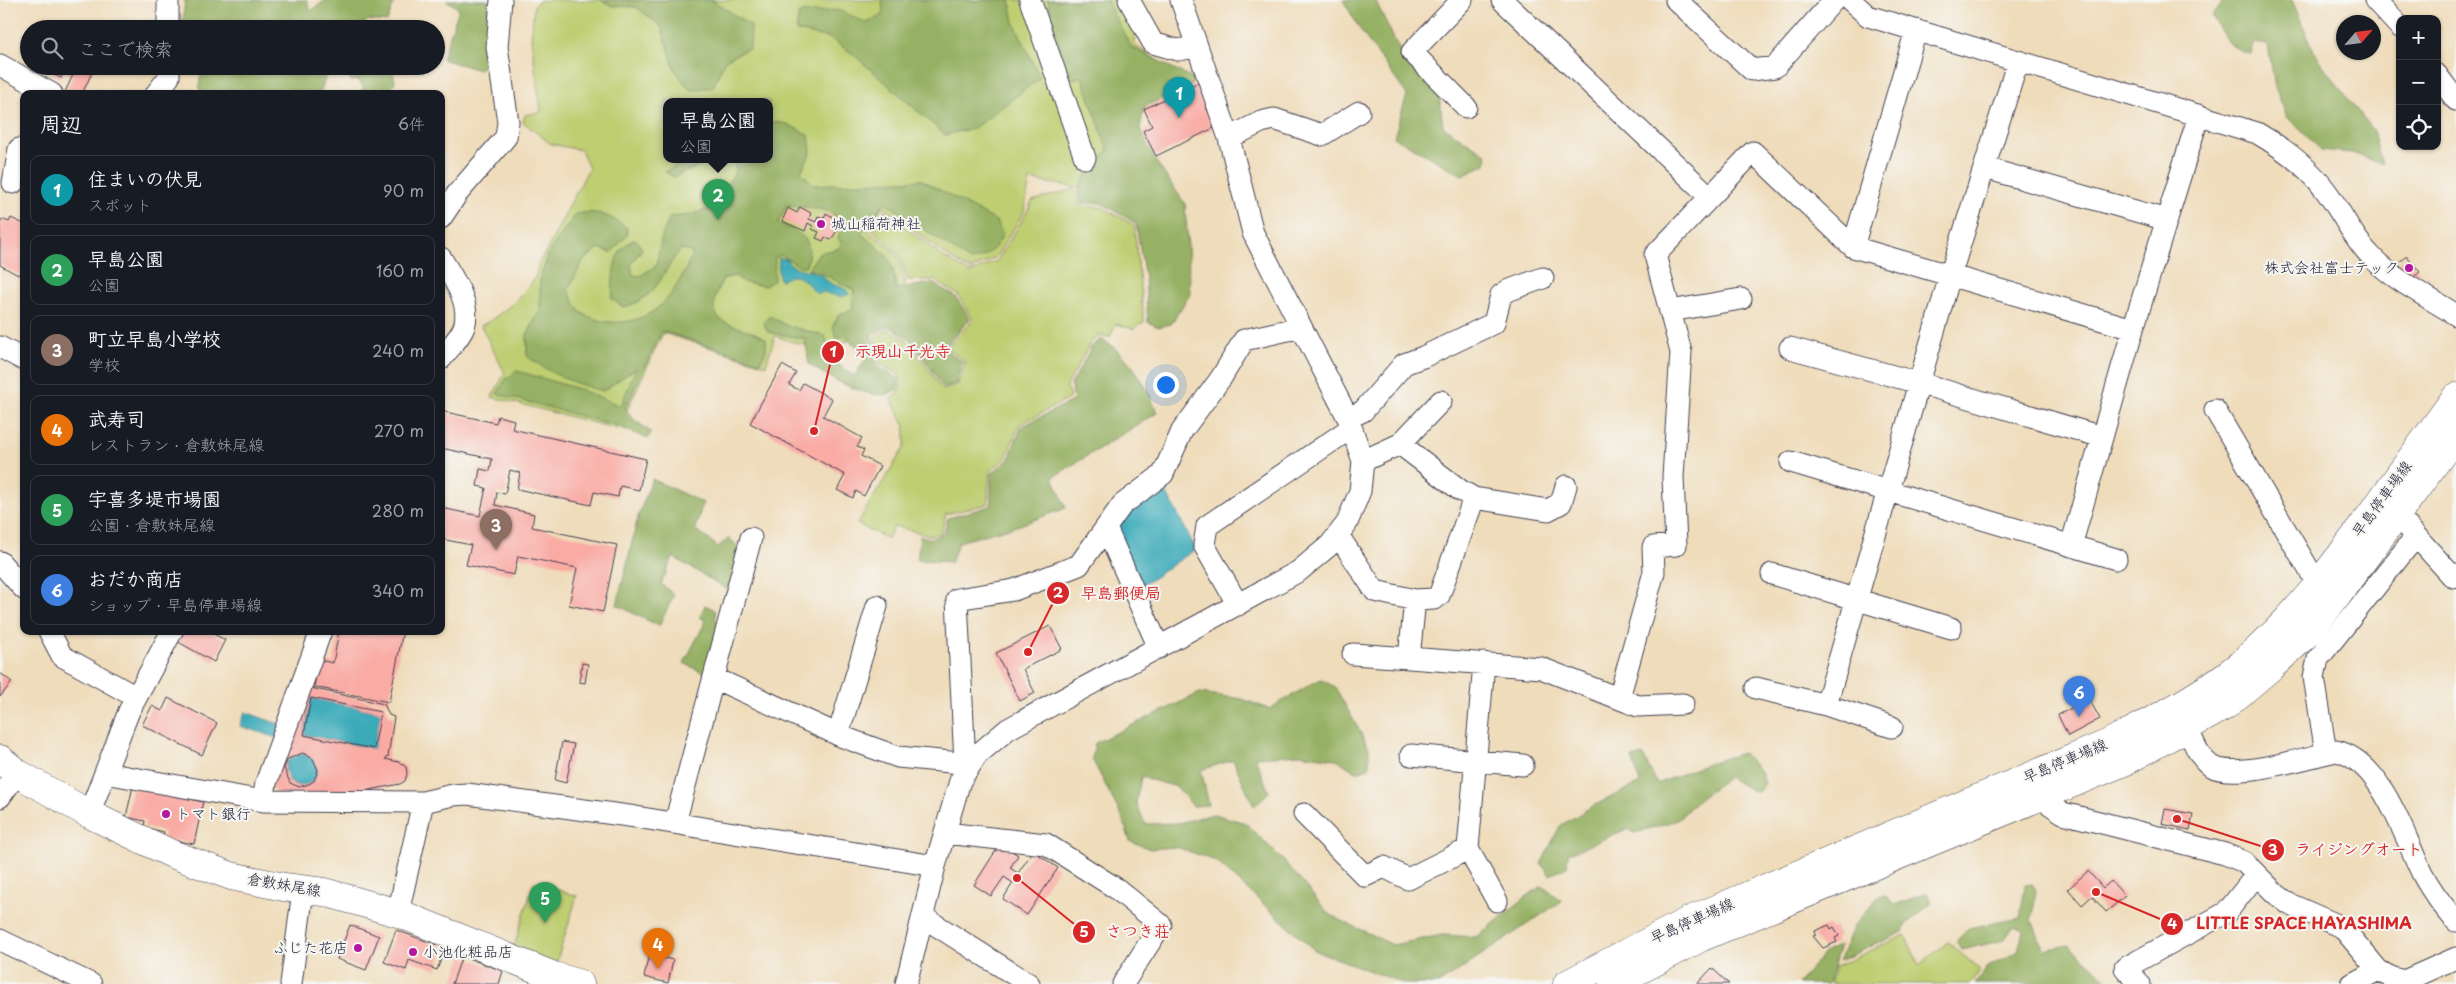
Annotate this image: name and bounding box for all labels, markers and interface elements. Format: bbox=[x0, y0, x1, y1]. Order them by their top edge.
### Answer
north arrow bbox=[2336, 15, 2381, 60]
map controls bbox=[2396, 15, 2441, 150]
button: + bbox=[2396, 15, 2441, 60]
search box bbox=[20, 20, 445, 75]
icon: search bbox=[38, 34, 66, 62]
text: ここで検索 bbox=[78, 34, 173, 62]
button: − bbox=[2396, 60, 2441, 105]
pin: 1 bbox=[1163, 77, 1195, 118]
popup bbox=[663, 98, 773, 163]
text: 早島公園 bbox=[680, 105, 756, 133]
button: locate bbox=[2396, 105, 2441, 150]
text: 周辺 bbox=[40, 107, 82, 139]
text: 6件 bbox=[398, 111, 425, 135]
text: 公園 bbox=[680, 133, 712, 157]
text: 住まいの伏見 bbox=[88, 164, 202, 192]
text: 1 bbox=[53, 178, 61, 202]
text: 90 m bbox=[383, 178, 424, 202]
pin: 2 bbox=[702, 179, 734, 220]
text: スポット bbox=[88, 192, 152, 216]
place label: 城山稲荷神社 bbox=[831, 211, 921, 234]
marker: 城山稲荷神社 bbox=[815, 218, 827, 230]
text: 早島公園 bbox=[88, 244, 164, 272]
place label: 株式会社富士テック bbox=[2264, 255, 2399, 278]
text: 2 bbox=[51, 258, 63, 282]
text: 160 m bbox=[376, 258, 424, 282]
marker: 株式会社富士テック bbox=[2403, 262, 2415, 274]
text: 公園 bbox=[88, 272, 120, 296]
text: 町立早島小学校 bbox=[88, 324, 221, 352]
callout: 示現山千光寺 bbox=[820, 336, 961, 367]
text: 3 bbox=[52, 338, 62, 362]
text: 240 m bbox=[372, 338, 424, 362]
text: 示現山千光寺 bbox=[855, 338, 951, 362]
text: 1 bbox=[829, 339, 837, 362]
text: 学校 bbox=[88, 352, 120, 376]
your location bbox=[1153, 372, 1179, 398]
text: 武寿司 bbox=[88, 404, 145, 432]
text: 4 bbox=[52, 418, 62, 442]
text: 270 m bbox=[374, 418, 424, 442]
text: レストラン · 倉敷妹尾線 bbox=[88, 432, 264, 456]
street label: 早島停車場線 bbox=[2345, 455, 2417, 541]
text: 宇喜多堤市場園 bbox=[88, 484, 221, 512]
text: 5 bbox=[52, 498, 62, 522]
text: 280 m bbox=[372, 498, 424, 522]
pin: 3 bbox=[480, 509, 512, 550]
text: 公園 · 倉敷妹尾線 bbox=[88, 512, 215, 536]
text: おだか商店 bbox=[88, 564, 183, 592]
text: 6 bbox=[51, 578, 63, 602]
text: 340 m bbox=[372, 578, 424, 602]
callout: 早島郵便局 bbox=[1046, 578, 1171, 609]
text: 2 bbox=[1053, 580, 1064, 603]
text: 早島郵便局 bbox=[1081, 580, 1161, 604]
text: ショップ · 早島停車場線 bbox=[88, 592, 262, 616]
pin: 6 bbox=[2063, 676, 2095, 717]
street label: 早島停車場線 bbox=[2018, 731, 2110, 788]
place label: トマト銀行 bbox=[176, 801, 251, 824]
marker: トマト銀行 bbox=[160, 808, 172, 820]
callout: ライジングオート bbox=[2260, 834, 2433, 865]
text: ライジングオート bbox=[2295, 836, 2423, 860]
text: 3 bbox=[2268, 837, 2278, 860]
street label: 倉敷妹尾線 bbox=[245, 866, 323, 901]
pin: 5 bbox=[529, 882, 561, 923]
street label: 早島停車場線 bbox=[1646, 891, 1737, 948]
callout: LITTLE SPACE HAYASHIMA bbox=[2159, 908, 2424, 939]
text: LITTLE SPACE HAYASHIMA bbox=[2196, 910, 2412, 934]
text: 4 bbox=[2167, 911, 2177, 934]
callout: さつき荘 bbox=[1071, 916, 1180, 947]
text: さつき荘 bbox=[1106, 918, 1170, 942]
text: 5 bbox=[1079, 919, 1089, 942]
pin: 4 bbox=[642, 928, 674, 969]
place label: ふじた花店 bbox=[273, 935, 348, 958]
place label: 小池化粧品店 bbox=[423, 939, 513, 962]
marker: ふじた花店 bbox=[352, 942, 364, 954]
marker: 小池化粧品店 bbox=[407, 946, 419, 958]

